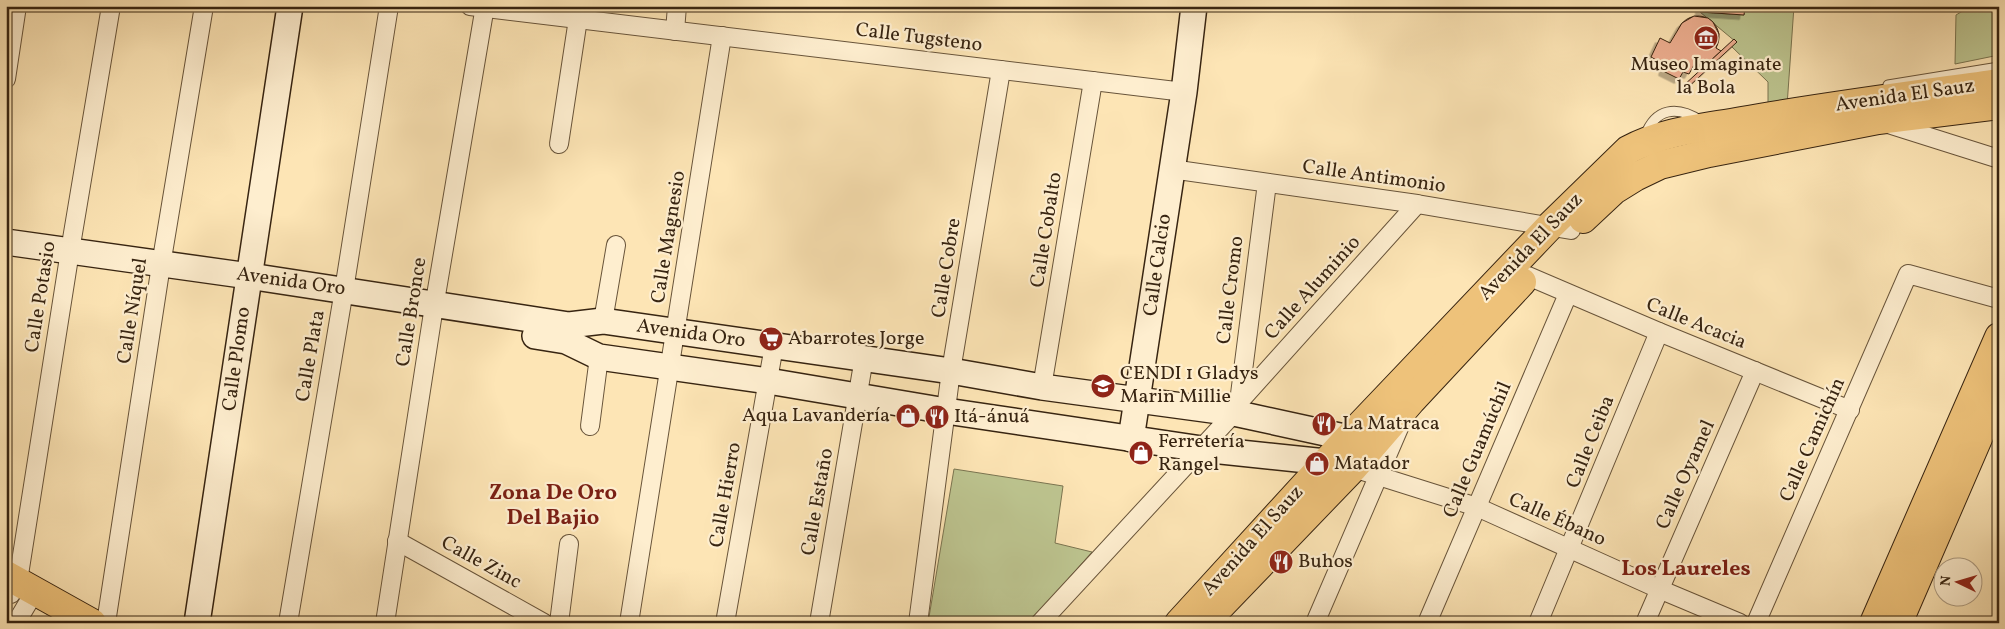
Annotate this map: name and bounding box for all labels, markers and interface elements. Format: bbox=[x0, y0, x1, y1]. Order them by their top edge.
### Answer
street label: Calle Tugsteno bbox=[854, 16, 984, 60]
museum icon: Museo Imaginate la Bola bbox=[1693, 25, 1719, 51]
place label: Museo Imaginate la Bola bbox=[1630, 51, 1782, 102]
street label: Avenida El Sauz bbox=[1834, 72, 1976, 120]
street label: Calle Antimonio bbox=[1301, 153, 1447, 201]
street label: Calle Magnesio bbox=[645, 169, 693, 305]
street label: Calle Cobalto bbox=[1024, 170, 1070, 290]
street label: Avenida El Sauz bbox=[1472, 187, 1590, 307]
street label: Calle Calcio bbox=[1137, 212, 1179, 318]
street label: Calle Cobre bbox=[925, 216, 969, 320]
street label: Calle Aluminio bbox=[1258, 230, 1368, 346]
street label: Calle Cromo bbox=[1210, 234, 1252, 346]
street label: Calle Potasio bbox=[18, 239, 64, 355]
street label: Calle Bronce bbox=[390, 255, 434, 369]
street label: Calle Níquel bbox=[111, 256, 155, 366]
street label: Avenida Oro bbox=[235, 261, 347, 303]
street label: Calle Acacia bbox=[1642, 291, 1750, 357]
street label: Calle Plomo bbox=[216, 305, 258, 413]
street label: Calle Plata bbox=[289, 308, 333, 404]
street label: Avenida Oro bbox=[635, 313, 747, 355]
place label: Abarrotes Jorge bbox=[788, 325, 925, 353]
supermarket icon: Abarrotes Jorge bbox=[758, 326, 784, 352]
place label: CENDI 1 Gladys Marin Millie bbox=[1120, 360, 1259, 411]
school or university icon: CENDI 1 Gladys Marin Millie bbox=[1090, 373, 1116, 399]
street label: Calle Camichín bbox=[1773, 373, 1853, 507]
street label: Calle Guamúchil bbox=[1437, 377, 1519, 523]
street label: Calle Ceiba bbox=[1560, 391, 1622, 493]
place label: Aqua Lavandería bbox=[742, 402, 890, 430]
shop icon: Aqua Lavandería bbox=[895, 403, 921, 429]
place label: Itá-ánuá bbox=[954, 403, 1030, 431]
restaurant icon: Itá-ánuá bbox=[924, 404, 950, 430]
place label: La Matraca bbox=[1342, 410, 1440, 438]
restaurant icon: La Matraca bbox=[1311, 411, 1337, 437]
street label: Calle Oyamel bbox=[1649, 416, 1723, 534]
place label: Ferretería Rangel bbox=[1158, 428, 1245, 479]
street label: Calle Hierro bbox=[703, 440, 749, 550]
shop icon: Ferretería Rangel bbox=[1128, 440, 1154, 466]
street label: Calle Estaño bbox=[795, 446, 841, 558]
place label: Matador bbox=[1334, 450, 1410, 478]
shop icon: Matador bbox=[1304, 451, 1330, 477]
district label: Zona De Oro Del Bajio bbox=[489, 478, 617, 534]
street label: Avenida El Sauz bbox=[1196, 480, 1310, 602]
street label: Calle Ébano bbox=[1504, 486, 1610, 554]
street label: Calle Zinc bbox=[436, 529, 526, 597]
place label: Buhos bbox=[1298, 548, 1353, 576]
restaurant icon: Buhos bbox=[1268, 549, 1294, 575]
district label: Los Laureles bbox=[1621, 554, 1751, 585]
north arrow bbox=[1932, 556, 1982, 606]
text: N bbox=[1937, 575, 1956, 587]

